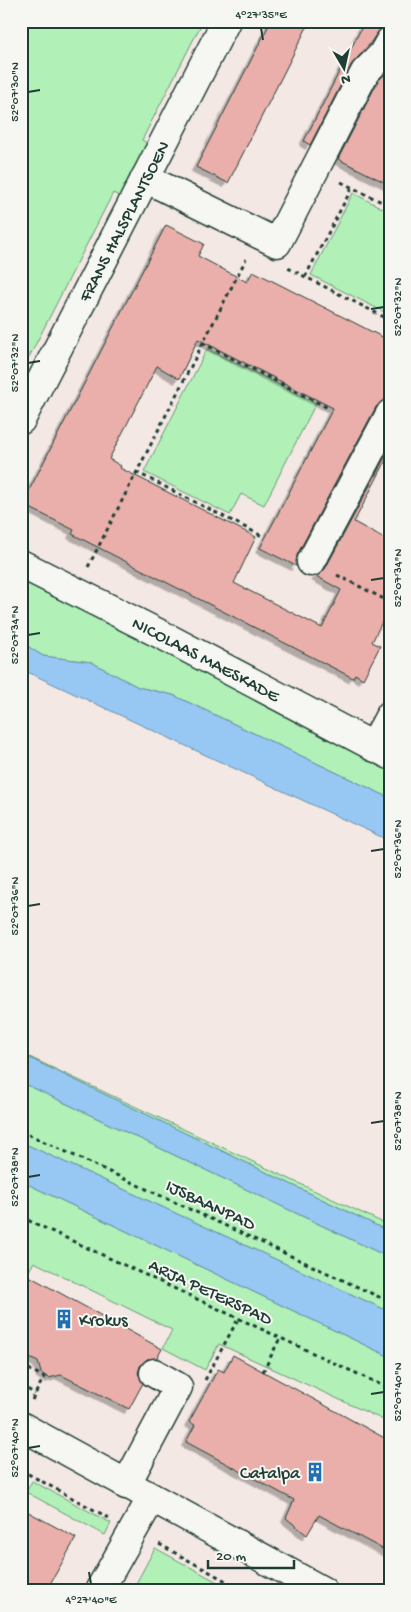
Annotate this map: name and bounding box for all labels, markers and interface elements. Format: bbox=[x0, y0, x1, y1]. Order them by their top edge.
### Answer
text: 4°27'35"E bbox=[235, 9, 287, 23]
north arrow bbox=[318, 42, 368, 92]
text: 52°07'30"N bbox=[9, 62, 23, 122]
text: N bbox=[340, 69, 351, 87]
street label: FRANS HALSPLANTSOEN bbox=[75, 138, 176, 307]
text: 52°07'32"N bbox=[392, 278, 406, 336]
text: 52°07'32"N bbox=[9, 334, 23, 392]
text: 52°07'34"N bbox=[392, 549, 406, 607]
text: 52°07'34"N bbox=[9, 606, 23, 664]
street label: NICOLAAS MAESKADE bbox=[128, 614, 283, 708]
text: 52°07'36"N bbox=[392, 819, 406, 878]
text: 52°07'36"N bbox=[9, 876, 23, 935]
text: 52°07'38"N bbox=[392, 1091, 406, 1151]
text: 52°07'38"N bbox=[9, 1147, 23, 1207]
street label: IJSBAANPAD bbox=[162, 1176, 258, 1236]
street label: ARJA PETERSPAD bbox=[145, 1255, 275, 1331]
building icon: Krokus bbox=[53, 1308, 75, 1330]
place label: Krokus bbox=[79, 1311, 129, 1332]
text: 52°07'40"N bbox=[392, 1362, 406, 1422]
text: 52°07'40"N bbox=[9, 1418, 23, 1478]
building icon: Catalpa bbox=[304, 1461, 326, 1483]
place label: Catalpa bbox=[240, 1464, 301, 1485]
scale bar bbox=[208, 1537, 295, 1569]
text: 20 m bbox=[216, 1548, 246, 1566]
text: 4°27'40"E bbox=[65, 1594, 117, 1608]

